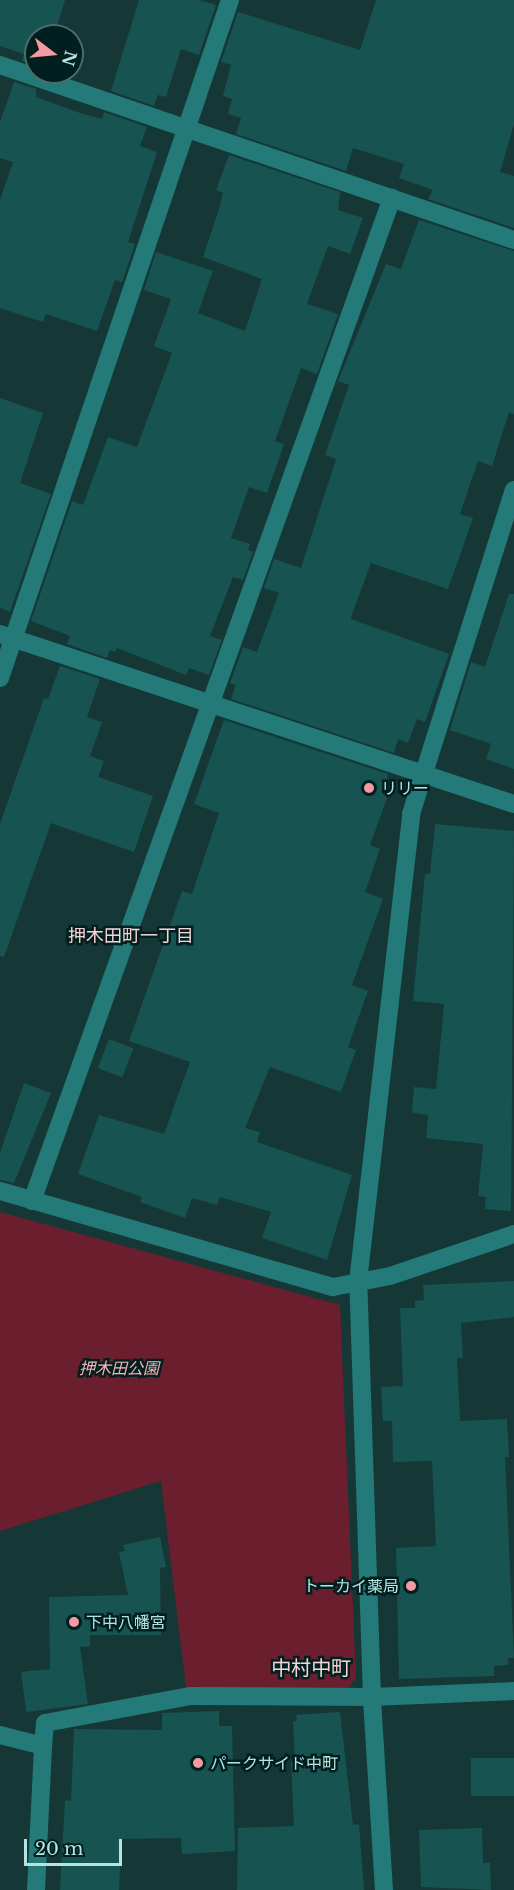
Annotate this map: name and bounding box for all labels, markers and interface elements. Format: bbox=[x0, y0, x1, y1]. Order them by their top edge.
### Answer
north arrow bbox=[24, 24, 84, 84]
text: N bbox=[58, 48, 81, 68]
place label: リリー bbox=[381, 778, 429, 798]
marker: リリー bbox=[362, 781, 376, 795]
district label: 押木田町一丁目 bbox=[68, 925, 194, 947]
park label: 押木田公園 bbox=[79, 1358, 159, 1378]
place label: トーカイ薬局 bbox=[303, 1576, 399, 1596]
marker: トーカイ薬局 bbox=[404, 1579, 418, 1593]
place label: 下中八幡宮 bbox=[86, 1612, 166, 1632]
marker: 下中八幡宮 bbox=[67, 1615, 81, 1629]
district label: 中村中町 bbox=[271, 1656, 351, 1680]
place label: パークサイド中町 bbox=[210, 1753, 338, 1773]
marker: パークサイド中町 bbox=[191, 1756, 205, 1770]
scale bar bbox=[27, 1827, 124, 1865]
text: 20 m bbox=[35, 1838, 83, 1860]

